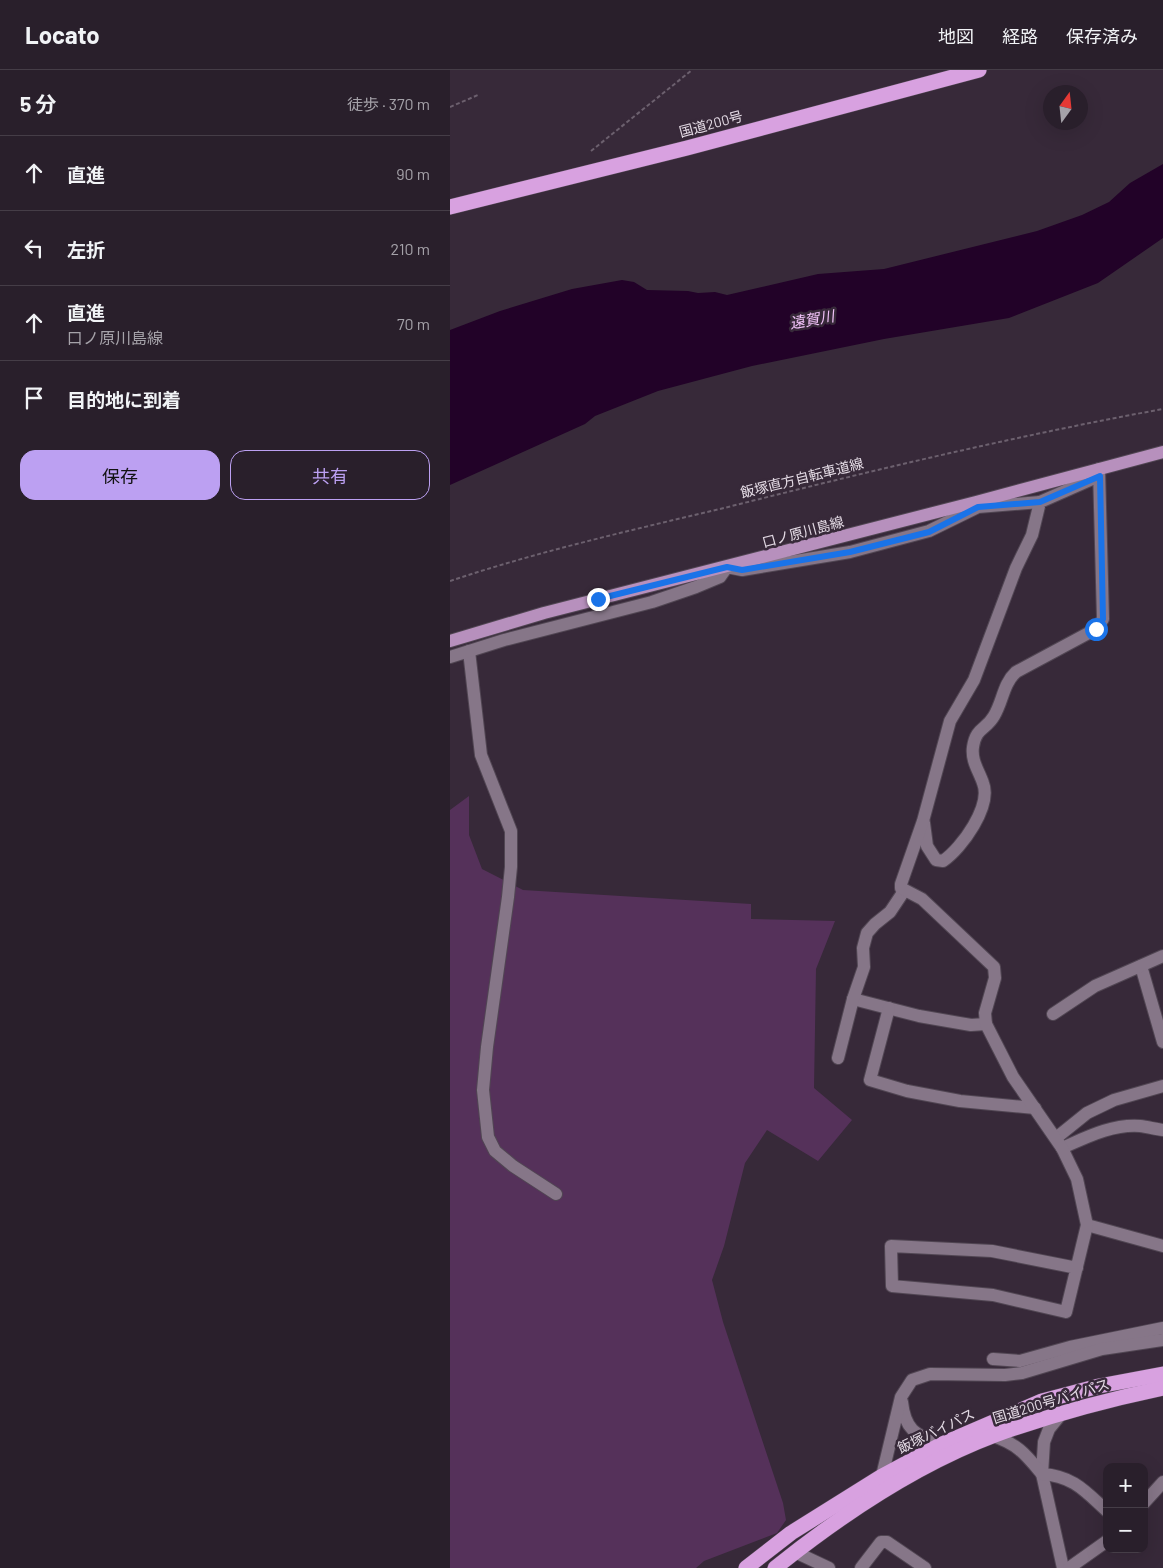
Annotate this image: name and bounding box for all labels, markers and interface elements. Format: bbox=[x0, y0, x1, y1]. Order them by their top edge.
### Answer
text: Locato bbox=[25, 20, 100, 49]
text: 地図 bbox=[938, 25, 974, 47]
text: 経路 bbox=[1002, 25, 1038, 47]
text: 保存済み bbox=[1066, 25, 1138, 47]
north arrow bbox=[1043, 85, 1088, 130]
text: 5 分 bbox=[20, 91, 57, 116]
text: 徒歩 · 370 m bbox=[347, 94, 430, 113]
street label: 国道200号 bbox=[677, 107, 745, 140]
icon: ahead bbox=[20, 159, 48, 187]
text: 直進 bbox=[67, 163, 105, 186]
text: 90 m bbox=[396, 164, 430, 183]
icon: left bbox=[20, 234, 48, 262]
text: 左折 bbox=[67, 238, 105, 261]
text: 210 m bbox=[391, 239, 430, 258]
text: 直進 bbox=[67, 301, 105, 324]
water label: 遠賀川 bbox=[788, 306, 838, 332]
icon: ahead bbox=[20, 309, 48, 337]
text: 70 m bbox=[397, 314, 430, 333]
text: 口ノ原川島線 bbox=[67, 328, 163, 347]
icon: arrive bbox=[20, 384, 48, 412]
text: 目的地に到着 bbox=[67, 388, 181, 411]
button: 保存 bbox=[20, 450, 220, 500]
button: 共有 bbox=[230, 450, 430, 500]
street label: 飯塚直方自転車道線 bbox=[739, 454, 865, 501]
street label: 口ノ原川島線 bbox=[760, 512, 846, 551]
route end bbox=[587, 588, 610, 611]
route start bbox=[1085, 618, 1108, 641]
street label: 国道200号バイパス bbox=[990, 1375, 1111, 1426]
street label: 飯塚バイパス bbox=[894, 1405, 977, 1457]
map controls bbox=[1103, 1463, 1148, 1553]
button: + bbox=[1103, 1463, 1148, 1508]
button: − bbox=[1103, 1508, 1148, 1553]

